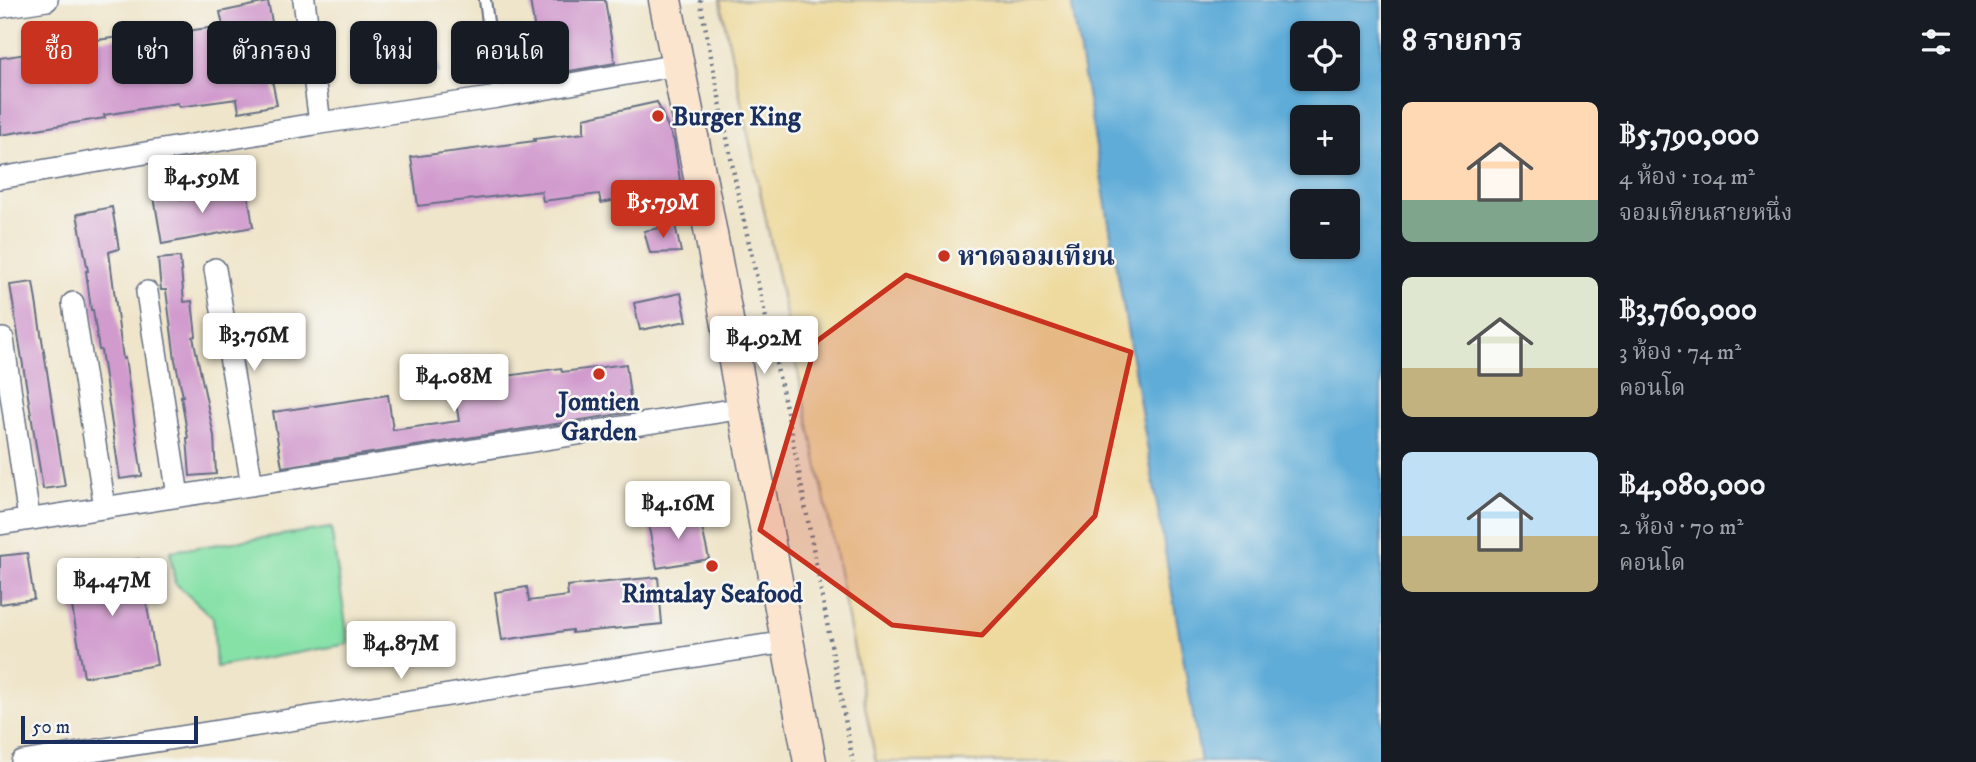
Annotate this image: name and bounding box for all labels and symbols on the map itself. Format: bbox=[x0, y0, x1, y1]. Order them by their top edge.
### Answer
place label: Burger King bbox=[672, 101, 802, 134]
marker: Burger King bbox=[650, 108, 666, 124]
pin: ฿4.59M bbox=[145, 156, 259, 215]
pin: ฿5.79M bbox=[606, 180, 720, 240]
place label: หาดจอมเทียน bbox=[958, 241, 1115, 274]
marker: หาดจอมเทียน bbox=[936, 248, 952, 264]
pin: ฿3.76M bbox=[197, 314, 311, 373]
pin: ฿4.92M bbox=[707, 316, 821, 376]
pin: ฿4.08M bbox=[397, 354, 511, 414]
marker: Jomtien Garden bbox=[591, 366, 607, 382]
place label: Jomtien Garden bbox=[555, 386, 640, 449]
pin: ฿4.16M bbox=[621, 482, 735, 541]
pin: ฿4.47M bbox=[55, 558, 169, 618]
marker: Rimtalay Seafood bbox=[704, 558, 720, 574]
place label: Rimtalay Seafood bbox=[621, 578, 804, 611]
pin: ฿4.87M bbox=[344, 622, 458, 681]
scale bar bbox=[21, 713, 198, 745]

